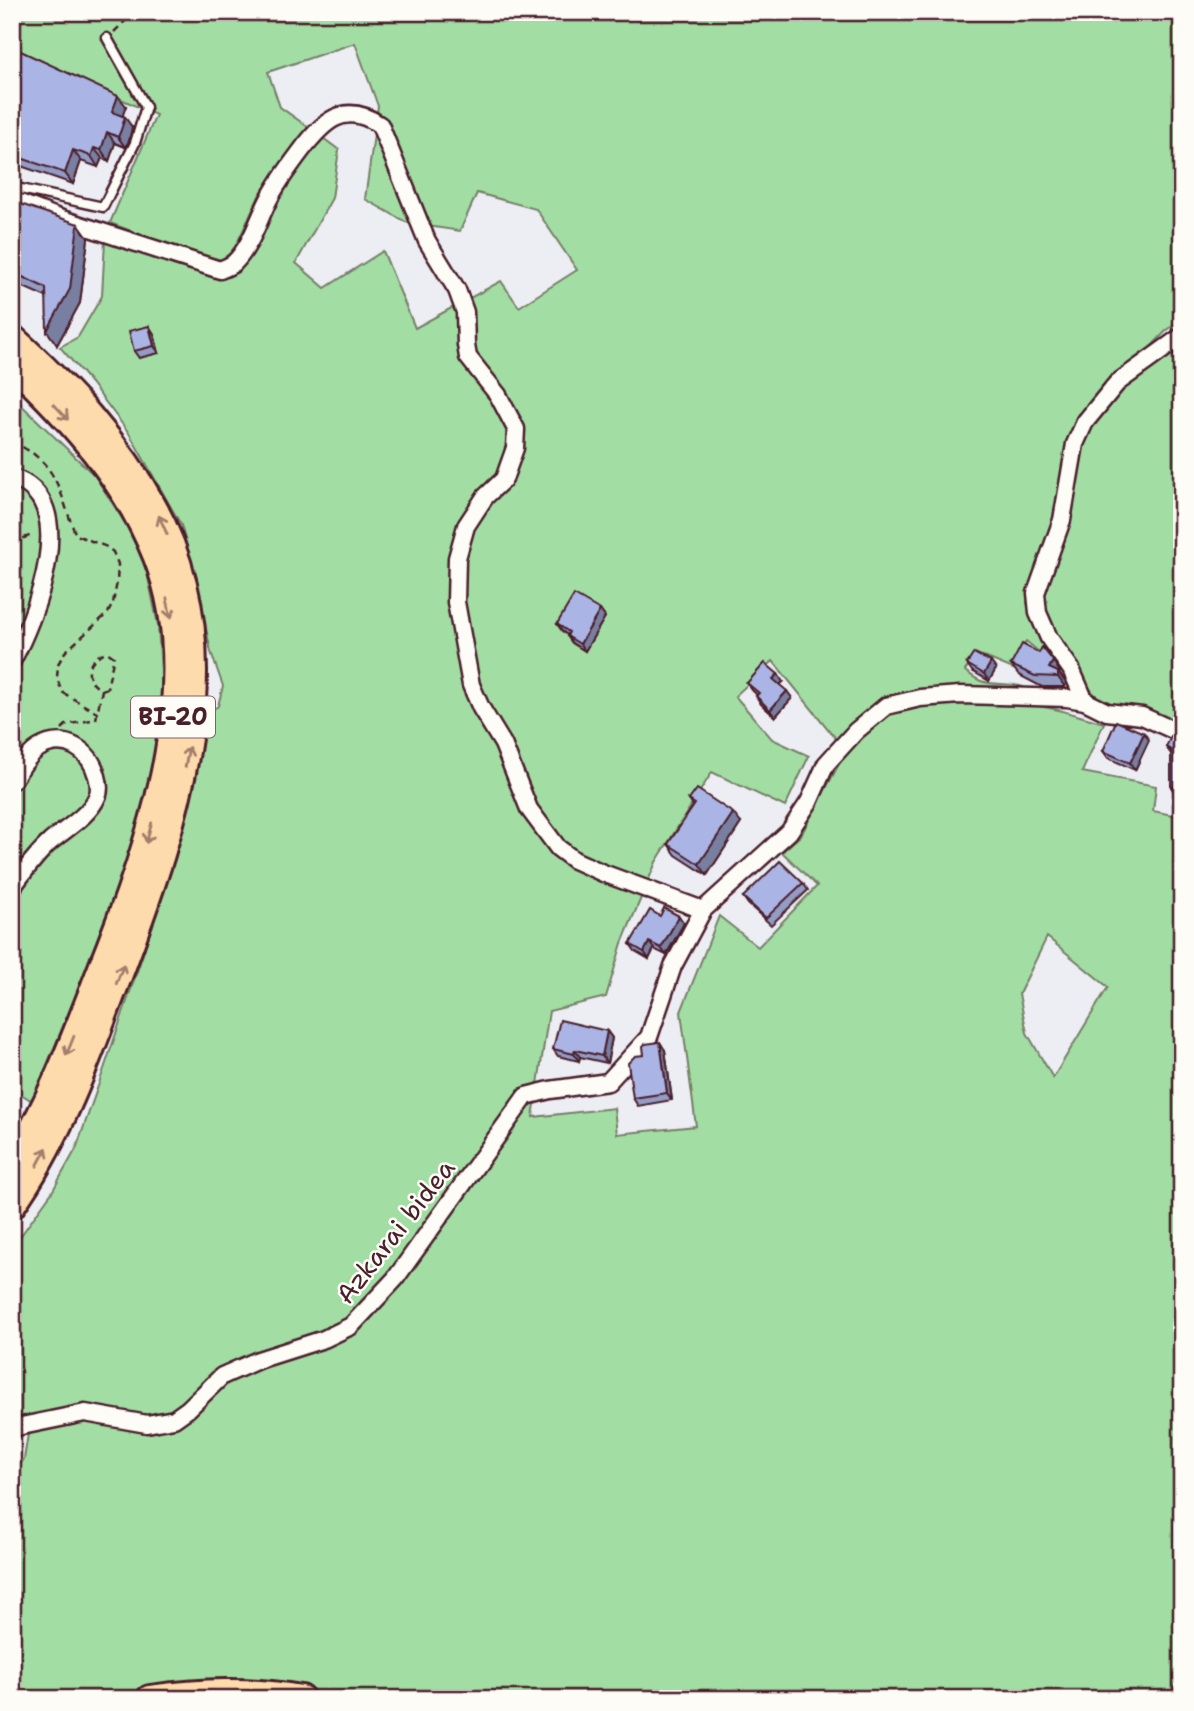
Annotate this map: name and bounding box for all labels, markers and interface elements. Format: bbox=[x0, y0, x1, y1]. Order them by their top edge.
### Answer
one-way arrow bbox=[53, 403, 69, 421]
one-way arrow bbox=[156, 515, 169, 536]
one-way arrow bbox=[162, 596, 176, 619]
road number: BI-20 bbox=[131, 696, 215, 738]
one-way arrow bbox=[181, 746, 194, 769]
one-way arrow bbox=[141, 821, 154, 843]
one-way arrow bbox=[114, 964, 127, 986]
one-way arrow bbox=[63, 1035, 76, 1057]
one-way arrow bbox=[36, 1147, 49, 1168]
street label: Azkarai bidea bbox=[327, 1151, 463, 1311]

